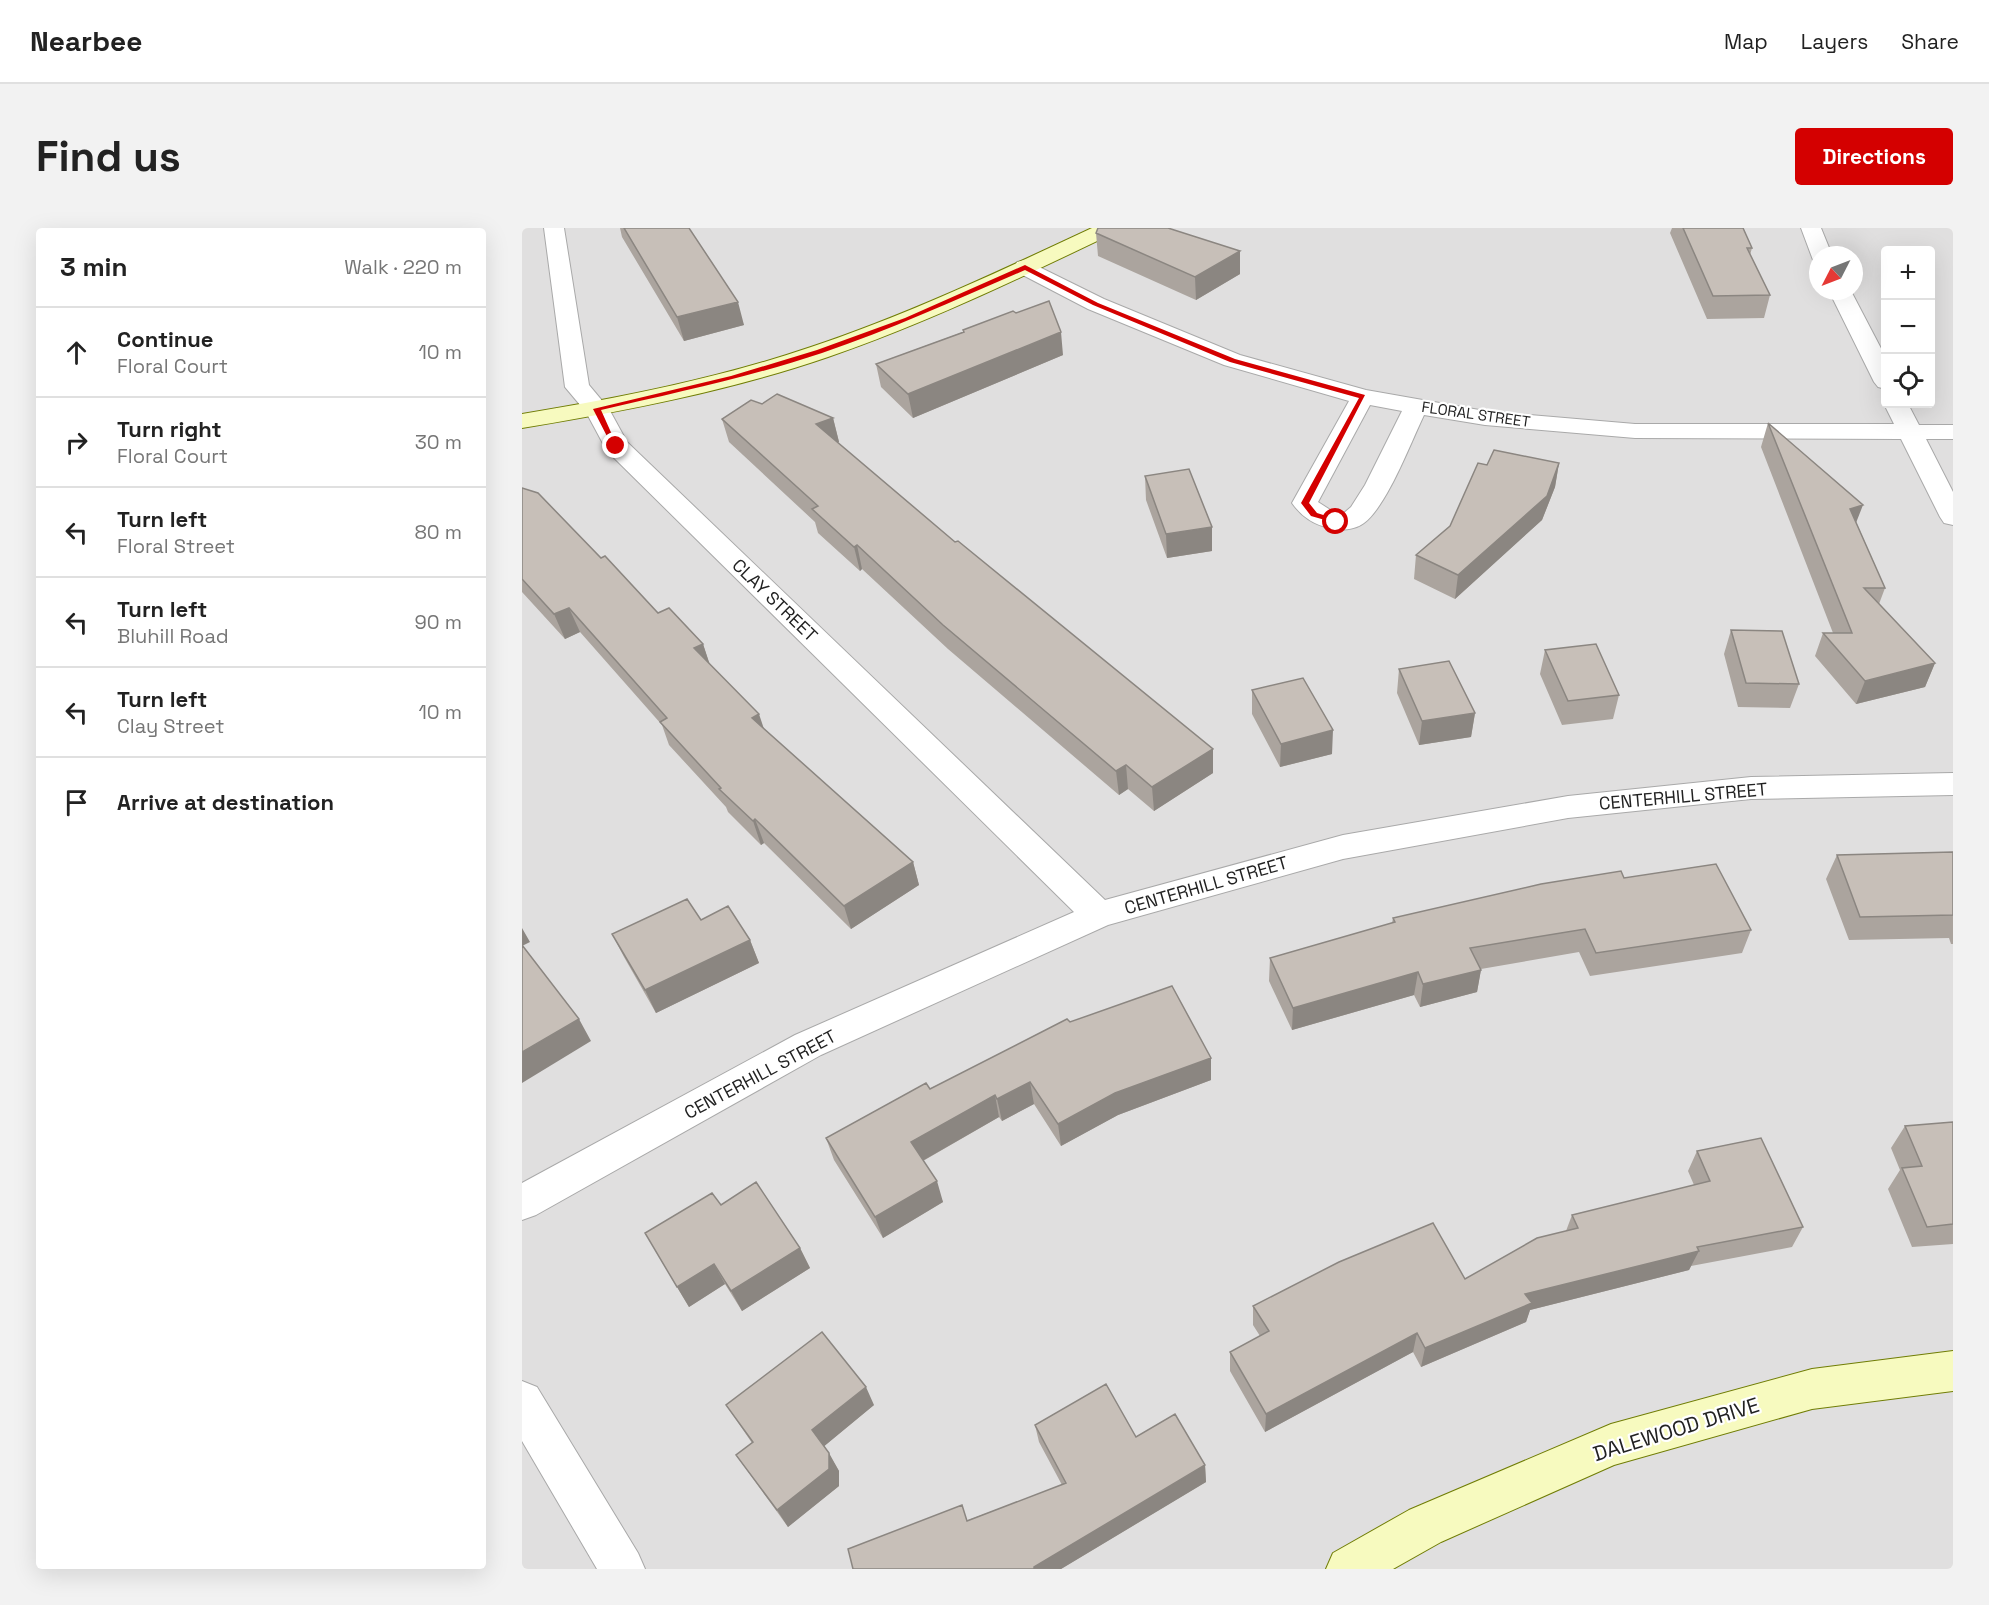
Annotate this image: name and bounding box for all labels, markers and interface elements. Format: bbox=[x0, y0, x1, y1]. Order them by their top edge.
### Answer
text: Nearbee bbox=[30, 23, 142, 59]
text: Map bbox=[1724, 28, 1768, 55]
text: Layers bbox=[1801, 28, 1868, 55]
text: Share bbox=[1901, 28, 1959, 55]
button: Directions bbox=[1795, 128, 1953, 185]
text: Find us bbox=[36, 130, 181, 183]
north arrow bbox=[1809, 246, 1863, 300]
map controls bbox=[1881, 246, 1935, 408]
button: + bbox=[1881, 246, 1935, 300]
text: 3 min bbox=[60, 250, 128, 284]
text: Walk · 220 m bbox=[344, 254, 462, 280]
button: − bbox=[1881, 300, 1935, 354]
text: Continue bbox=[117, 325, 213, 353]
icon: ahead bbox=[60, 336, 93, 369]
text: 10 m bbox=[418, 339, 462, 365]
text: Floral Court bbox=[117, 353, 228, 379]
button: locate bbox=[1881, 354, 1935, 408]
street label: FLORAL STREET bbox=[1421, 397, 1532, 431]
text: Turn right bbox=[117, 415, 222, 443]
icon: right bbox=[60, 426, 93, 459]
text: 30 m bbox=[415, 429, 462, 455]
route end bbox=[602, 432, 628, 458]
text: Floral Court bbox=[117, 443, 228, 469]
text: Turn left bbox=[117, 505, 207, 533]
route start bbox=[1322, 508, 1348, 534]
icon: left bbox=[60, 516, 93, 549]
text: 80 m bbox=[414, 519, 462, 545]
text: Floral Street bbox=[117, 533, 235, 559]
street label: CLAY STREET bbox=[727, 554, 823, 647]
text: Turn left bbox=[117, 595, 207, 623]
icon: left bbox=[60, 606, 93, 639]
text: 90 m bbox=[415, 609, 462, 635]
text: Bluhill Road bbox=[117, 623, 229, 649]
text: Turn left bbox=[117, 685, 207, 713]
icon: left bbox=[60, 696, 93, 729]
text: 10 m bbox=[418, 699, 462, 725]
text: Clay Street bbox=[117, 713, 224, 739]
street label: CENTERHILL STREET bbox=[1598, 777, 1769, 815]
icon: arrive bbox=[60, 786, 93, 819]
text: Arrive at destination bbox=[117, 788, 334, 816]
street label: CENTERHILL STREET bbox=[1122, 851, 1291, 919]
street label: CENTERHILL STREET bbox=[680, 1024, 840, 1124]
street label: DALEWOOD DRIVE bbox=[1590, 1391, 1762, 1467]

